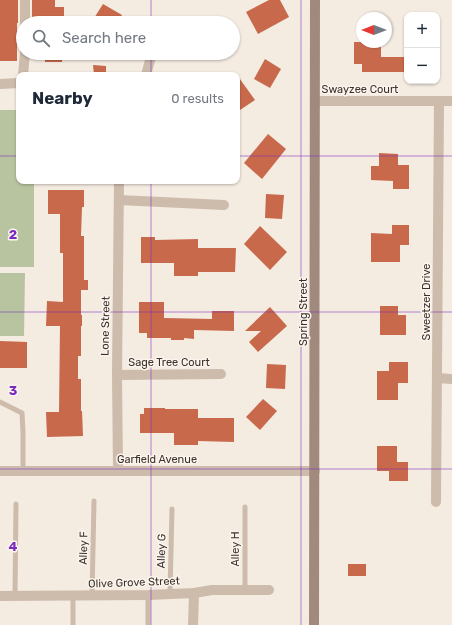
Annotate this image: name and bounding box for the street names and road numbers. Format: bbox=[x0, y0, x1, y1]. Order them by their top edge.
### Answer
street label: Swayzee Court bbox=[322, 83, 399, 96]
street label: Sweetzer Drive bbox=[420, 264, 433, 340]
street label: Spring Street bbox=[297, 277, 310, 346]
street label: Lone Street bbox=[98, 295, 113, 356]
street label: Sage Tree Court bbox=[128, 356, 210, 369]
street label: Garfield Avenue bbox=[117, 453, 197, 466]
street label: Alley F bbox=[77, 531, 90, 565]
street label: Alley H bbox=[229, 532, 242, 567]
street label: Alley G bbox=[155, 534, 168, 568]
street label: Olive Grove Street bbox=[88, 574, 181, 591]

